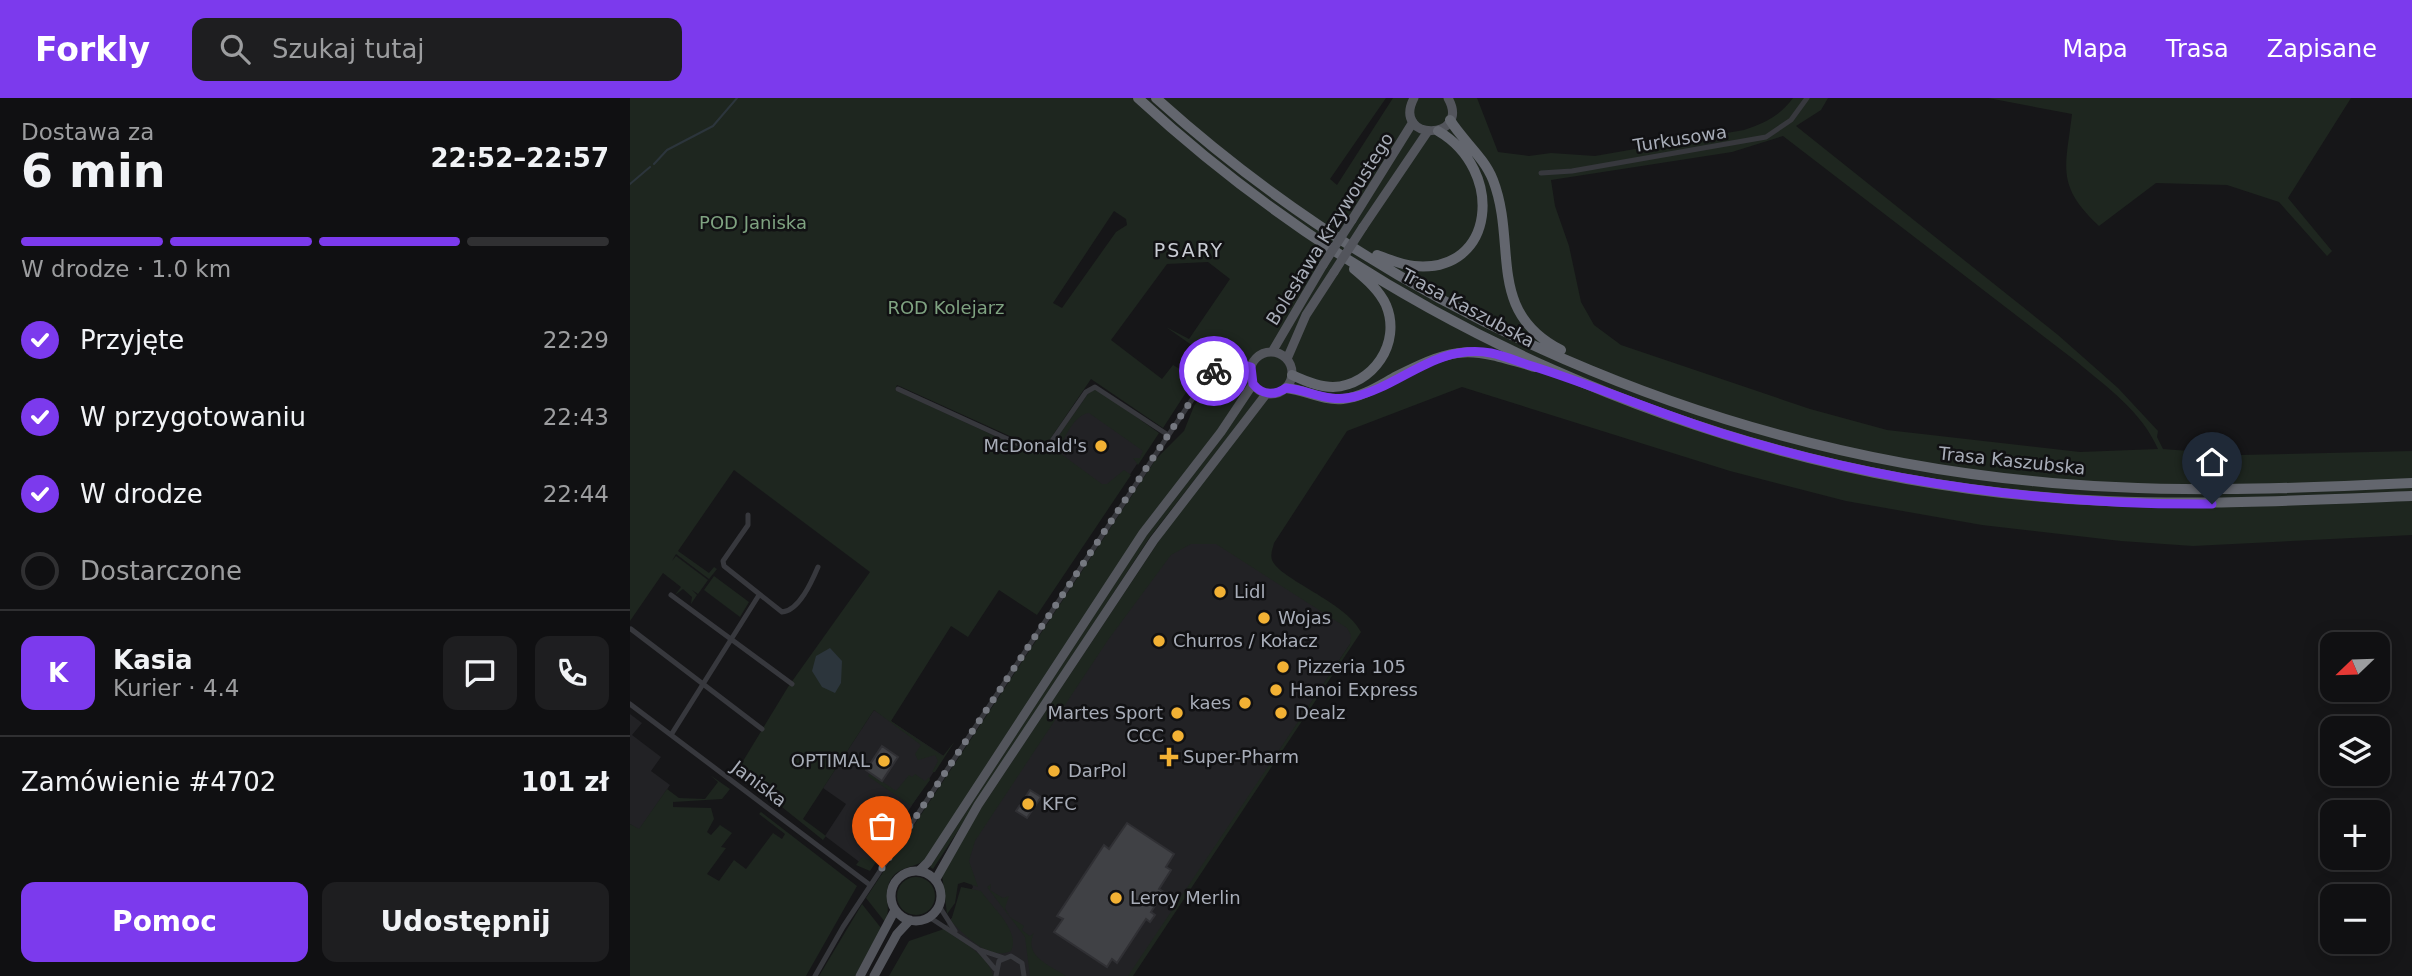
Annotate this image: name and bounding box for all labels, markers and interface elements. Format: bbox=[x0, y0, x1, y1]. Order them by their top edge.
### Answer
search box bbox=[192, 18, 682, 81]
text: Forkly bbox=[35, 30, 150, 69]
icon: search bbox=[216, 30, 254, 68]
text: Szukaj tutaj bbox=[272, 34, 425, 64]
text: Mapa bbox=[2062, 35, 2128, 63]
text: Trasa bbox=[2166, 35, 2229, 63]
text: Zapisane bbox=[2267, 35, 2377, 63]
text: Dostawa za bbox=[21, 119, 154, 145]
street label: Turkusowa bbox=[1631, 121, 1728, 156]
street label: Bolesława Krzywoustego bbox=[1262, 129, 1398, 329]
text: 22:52–22:57 bbox=[430, 143, 609, 173]
text: 6 min bbox=[21, 144, 165, 198]
park label: POD Janiska bbox=[699, 212, 807, 233]
district label: PSARY bbox=[1154, 239, 1224, 261]
text: W drodze · 1.0 km bbox=[21, 256, 231, 282]
street label: Trasa Kaszubska bbox=[1397, 263, 1538, 351]
park label: ROD Kolejarz bbox=[887, 297, 1005, 318]
icon: check bbox=[21, 321, 59, 359]
text: Przyjęte bbox=[80, 325, 184, 355]
text: 22:29 bbox=[543, 327, 609, 353]
courier bbox=[1179, 336, 1249, 406]
icon: bike bbox=[1195, 352, 1233, 390]
icon: check bbox=[21, 398, 59, 436]
text: W przygotowaniu bbox=[80, 402, 306, 432]
text: 22:43 bbox=[543, 404, 609, 430]
pin bbox=[2182, 432, 2242, 504]
place label: McDonald's bbox=[984, 435, 1087, 456]
marker: McDonald's bbox=[1093, 438, 1109, 454]
street label: Trasa Kaszubska bbox=[1937, 442, 2087, 479]
icon: home bbox=[2193, 443, 2231, 481]
icon: check bbox=[21, 475, 59, 513]
text: W drodze bbox=[80, 479, 203, 509]
text: 22:44 bbox=[543, 481, 609, 507]
text: Dostarczone bbox=[80, 556, 242, 586]
place label: Lidl bbox=[1234, 581, 1265, 602]
marker: Lidl bbox=[1212, 584, 1228, 600]
place label: Wojas bbox=[1278, 607, 1331, 628]
marker: Wojas bbox=[1256, 610, 1272, 626]
place label: Churros / Kołacz bbox=[1173, 630, 1318, 651]
north arrow bbox=[2320, 632, 2390, 702]
map controls bbox=[2320, 632, 2390, 954]
marker: Churros / Kołacz bbox=[1151, 633, 1167, 649]
button: chat bbox=[443, 636, 517, 710]
button: phone bbox=[535, 636, 609, 710]
text: Kasia bbox=[113, 645, 193, 675]
place label: Pizzeria 105 bbox=[1297, 656, 1406, 677]
text: K bbox=[48, 658, 68, 688]
marker: Pizzeria 105 bbox=[1275, 659, 1291, 675]
text: Kurier · 4.4 bbox=[113, 675, 239, 701]
place label: Hanoi Express bbox=[1290, 679, 1418, 700]
marker: Hanoi Express bbox=[1268, 682, 1284, 698]
place label: kaes bbox=[1189, 692, 1231, 713]
marker: kaes bbox=[1237, 695, 1253, 711]
place label: Martes Sport bbox=[1047, 702, 1163, 723]
place label: Dealz bbox=[1295, 702, 1345, 723]
marker: Martes Sport bbox=[1169, 705, 1185, 721]
marker: Dealz bbox=[1273, 705, 1289, 721]
button: layers bbox=[2320, 716, 2390, 786]
place label: CCC bbox=[1126, 725, 1164, 746]
marker: CCC bbox=[1170, 728, 1186, 744]
place label: Super-Pharm bbox=[1183, 746, 1299, 767]
marker: Super-Pharm bbox=[1161, 749, 1177, 765]
place label: OPTIMAL bbox=[791, 750, 870, 771]
marker: OPTIMAL bbox=[876, 753, 892, 769]
street label: Janiska bbox=[727, 756, 791, 811]
place label: DarPol bbox=[1068, 760, 1127, 781]
marker: DarPol bbox=[1046, 763, 1062, 779]
text: Zamówienie #4702 bbox=[21, 767, 276, 797]
text: 101 zł bbox=[521, 767, 609, 797]
place label: KFC bbox=[1042, 793, 1077, 814]
pin bbox=[852, 796, 912, 868]
marker: KFC bbox=[1020, 796, 1036, 812]
button: + bbox=[2320, 800, 2390, 870]
icon: bag bbox=[863, 807, 901, 845]
button: Pomoc bbox=[21, 882, 308, 962]
button: Udostępnij bbox=[322, 882, 609, 962]
button: − bbox=[2320, 884, 2390, 954]
place label: Leroy Merlin bbox=[1130, 887, 1241, 908]
marker: Leroy Merlin bbox=[1108, 890, 1124, 906]

